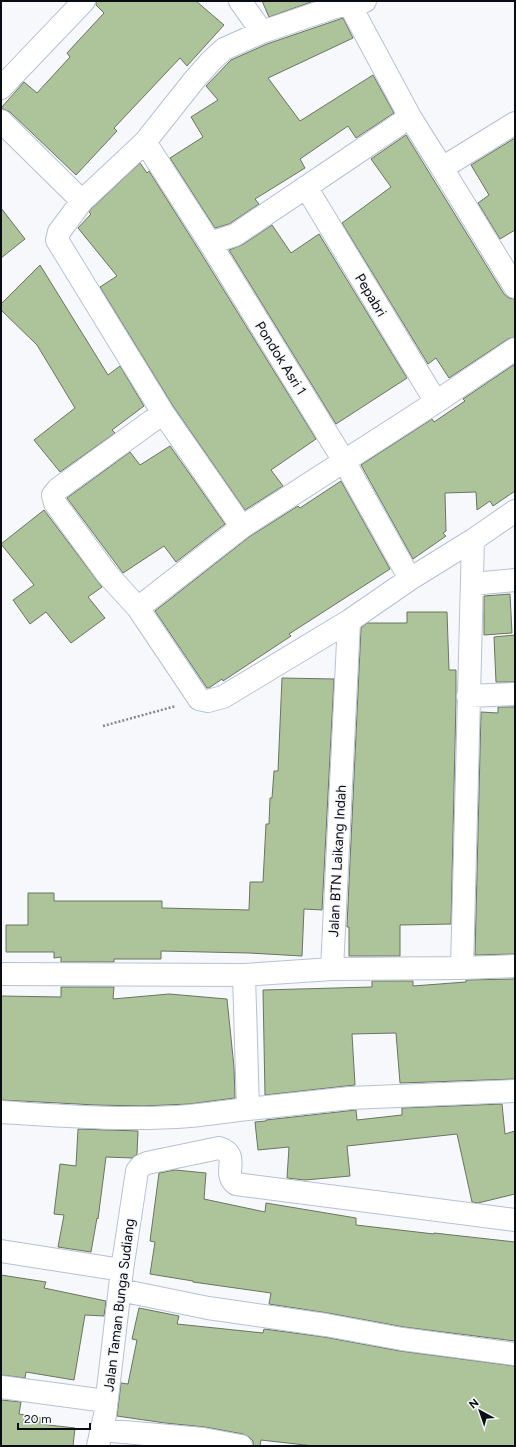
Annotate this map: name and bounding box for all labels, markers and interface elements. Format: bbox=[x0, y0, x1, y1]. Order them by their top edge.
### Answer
street label: Pepabri bbox=[351, 271, 390, 320]
street label: Pondok Asri 1 bbox=[251, 318, 310, 398]
street label: Jalan BTN Laikang Indah bbox=[325, 784, 350, 937]
street label: Jalan Taman Bunga Sudiang bbox=[100, 1218, 139, 1393]
north arrow bbox=[460, 1391, 500, 1431]
text: N bbox=[466, 1396, 481, 1411]
scale bar bbox=[18, 1405, 90, 1431]
text: 20 m bbox=[24, 1412, 52, 1426]

